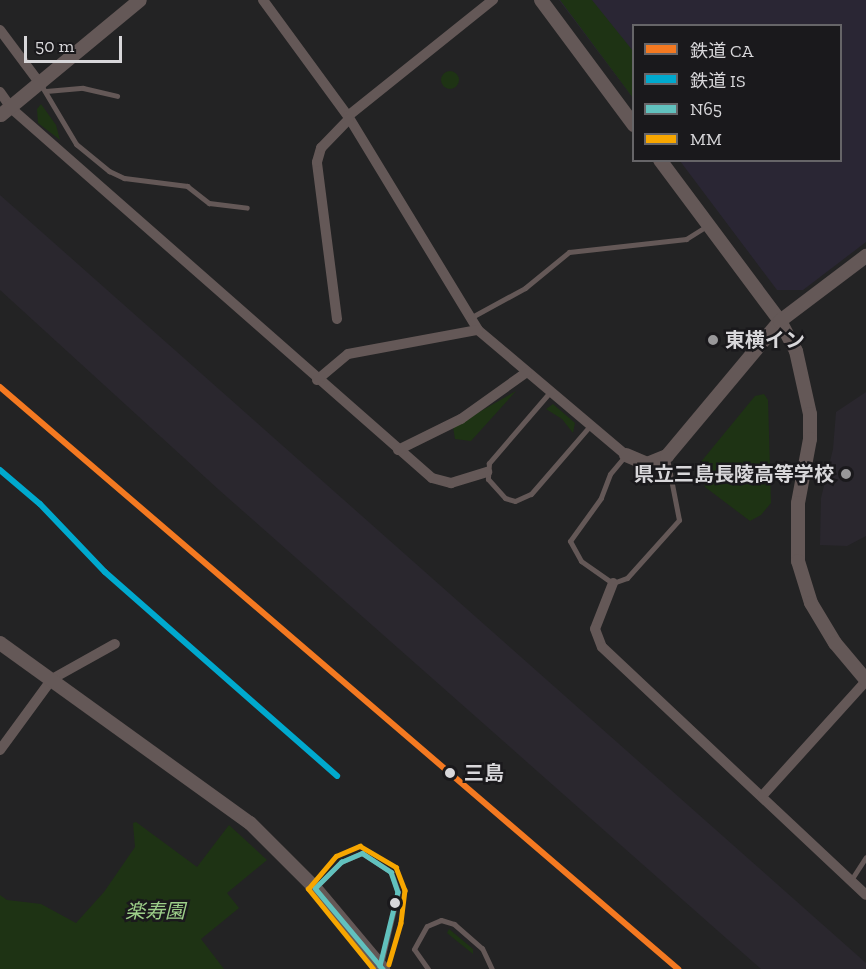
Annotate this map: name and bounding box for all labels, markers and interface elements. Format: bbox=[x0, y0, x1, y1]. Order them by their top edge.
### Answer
scale bar bbox=[27, 24, 124, 62]
legend bbox=[632, 24, 842, 162]
text: 50 m bbox=[35, 35, 74, 57]
text: 鉄道 CA bbox=[690, 40, 753, 62]
text: 鉄道 IS bbox=[690, 70, 745, 92]
text: N65 bbox=[690, 98, 722, 120]
text: MM bbox=[690, 128, 722, 150]
place label: 東横イン bbox=[725, 328, 805, 352]
marker: 東横イン bbox=[706, 333, 720, 347]
place label: 県立三島長陵高等学校 bbox=[634, 462, 834, 486]
marker: 県立三島長陵高等学校 bbox=[839, 467, 853, 481]
place label: 三島 bbox=[464, 761, 504, 785]
marker: 三島 bbox=[441, 764, 459, 782]
unlabelled marker bbox=[389, 897, 401, 909]
park label: 楽寿園 bbox=[125, 899, 185, 923]

